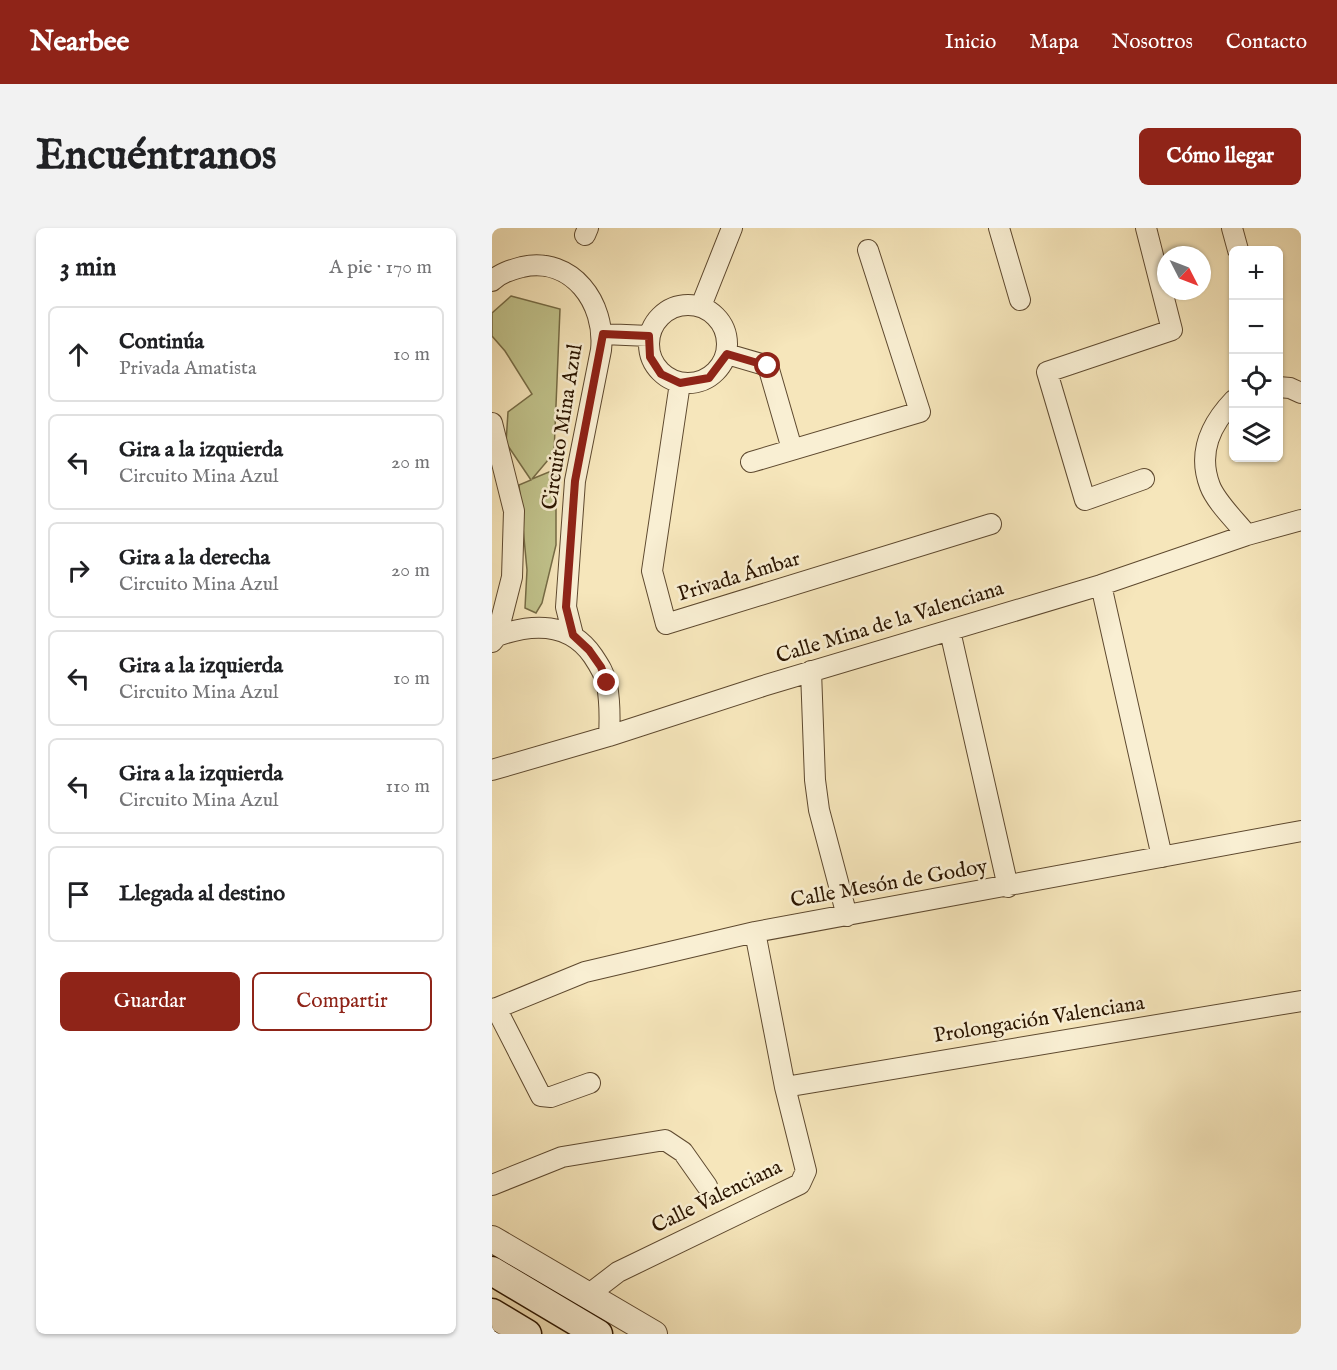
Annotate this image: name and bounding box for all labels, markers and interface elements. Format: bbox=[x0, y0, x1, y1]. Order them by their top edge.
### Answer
text: Nearbee bbox=[30, 25, 129, 60]
text: Inicio bbox=[945, 29, 996, 56]
text: Mapa bbox=[1029, 29, 1079, 56]
text: Nosotros bbox=[1112, 29, 1193, 56]
text: Contacto bbox=[1226, 29, 1307, 56]
button: Cómo llegar bbox=[1139, 128, 1301, 185]
text: Encuéntranos bbox=[36, 130, 277, 183]
north arrow bbox=[1157, 246, 1211, 300]
map controls bbox=[1229, 246, 1283, 462]
button: + bbox=[1229, 246, 1283, 300]
text: 3 min bbox=[60, 251, 116, 284]
text: A pie · 170 m bbox=[329, 255, 432, 280]
button: − bbox=[1229, 300, 1283, 354]
text: Continúa bbox=[119, 328, 204, 356]
icon: ahead bbox=[62, 338, 95, 371]
text: 10 m bbox=[393, 342, 430, 367]
street label: Circuito Mina Azul bbox=[537, 342, 589, 512]
route start bbox=[754, 352, 780, 378]
button: locate bbox=[1229, 354, 1283, 408]
text: Privada Amatista bbox=[119, 356, 257, 381]
button: layers bbox=[1229, 408, 1283, 462]
text: Gira a la izquierda bbox=[119, 436, 283, 464]
icon: left bbox=[62, 446, 95, 479]
text: 20 m bbox=[391, 450, 430, 475]
text: Circuito Mina Azul bbox=[119, 464, 279, 489]
text: Gira a la derecha bbox=[119, 544, 270, 572]
street label: Privada Ámbar bbox=[674, 545, 804, 608]
icon: right bbox=[62, 554, 95, 587]
text: 20 m bbox=[391, 558, 430, 583]
text: Circuito Mina Azul bbox=[119, 572, 279, 597]
street label: Calle Mina de la Valenciana bbox=[773, 575, 1008, 671]
text: Gira a la izquierda bbox=[119, 652, 283, 680]
icon: left bbox=[62, 662, 95, 695]
text: 10 m bbox=[393, 666, 430, 691]
route end bbox=[593, 669, 619, 695]
text: Circuito Mina Azul bbox=[119, 680, 279, 705]
text: Gira a la izquierda bbox=[119, 760, 283, 788]
icon: left bbox=[62, 770, 95, 803]
text: 110 m bbox=[386, 774, 430, 799]
text: Circuito Mina Azul bbox=[119, 788, 279, 813]
street label: Calle Mesón de Godoy bbox=[788, 853, 990, 915]
icon: arrive bbox=[62, 878, 95, 911]
text: Llegada al destino bbox=[119, 880, 285, 908]
button: Guardar bbox=[60, 972, 240, 1031]
button: Compartir bbox=[252, 972, 432, 1031]
street label: Prolongación Valenciana bbox=[932, 990, 1147, 1050]
street label: Calle Valenciana bbox=[647, 1153, 787, 1240]

